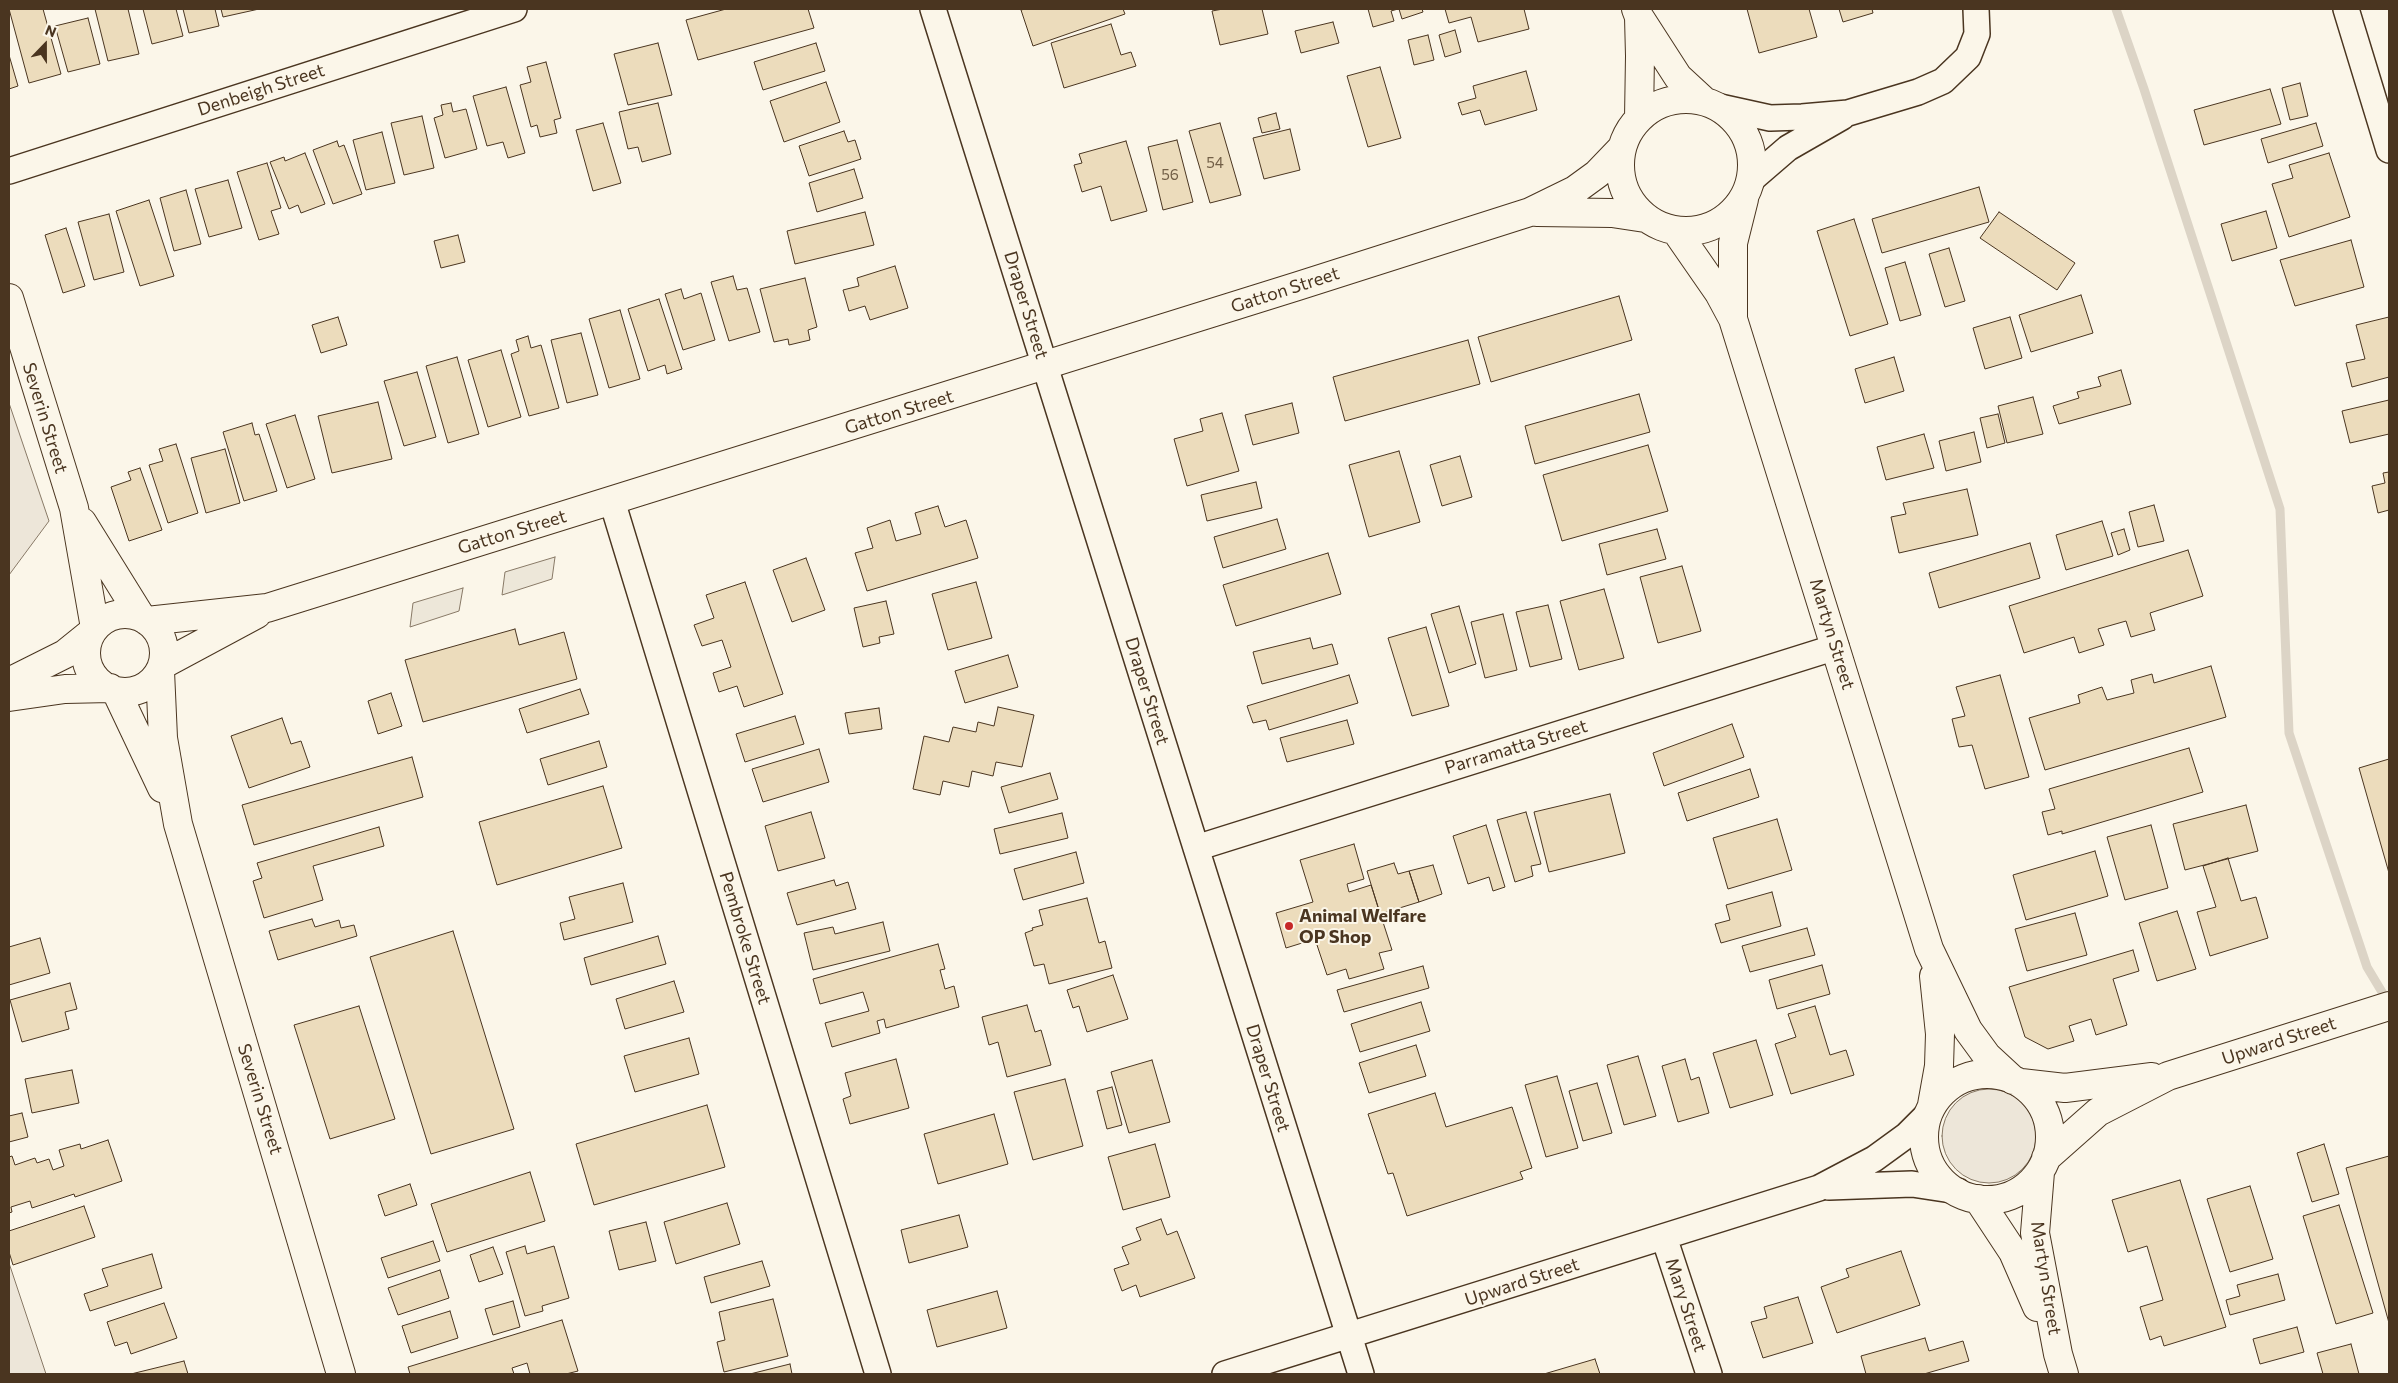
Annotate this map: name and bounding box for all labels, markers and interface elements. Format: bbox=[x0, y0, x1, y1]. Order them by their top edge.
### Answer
north arrow bbox=[20, 20, 70, 70]
text: N bbox=[43, 21, 59, 40]
street label: Denbeigh Street bbox=[195, 59, 327, 121]
house number: 54 bbox=[1206, 154, 1224, 172]
house number: 56 bbox=[1161, 166, 1179, 184]
street label: Draper Street bbox=[999, 249, 1053, 361]
street label: Gatton Street bbox=[1228, 262, 1342, 318]
street label: Severin Street bbox=[18, 360, 72, 476]
street label: Gatton Street bbox=[842, 385, 956, 439]
street label: Gatton Street bbox=[455, 505, 569, 559]
street label: Martyn Street bbox=[1805, 576, 1859, 692]
street label: Draper Street bbox=[1120, 635, 1174, 747]
street label: Parramatta Street bbox=[1442, 715, 1590, 779]
street label: Pembroke Street bbox=[715, 869, 775, 1007]
place label: Animal Welfare OP Shop bbox=[1299, 905, 1426, 948]
marker: Animal Welfare OP Shop bbox=[1283, 920, 1295, 932]
street label: Upward Street bbox=[2219, 1012, 2339, 1070]
street label: Draper Street bbox=[1241, 1022, 1295, 1134]
street label: Severin Street bbox=[233, 1041, 287, 1157]
street label: Martyn Street bbox=[2026, 1220, 2066, 1336]
street label: Upward Street bbox=[1462, 1253, 1582, 1311]
street label: Mary Street bbox=[1661, 1255, 1711, 1355]

